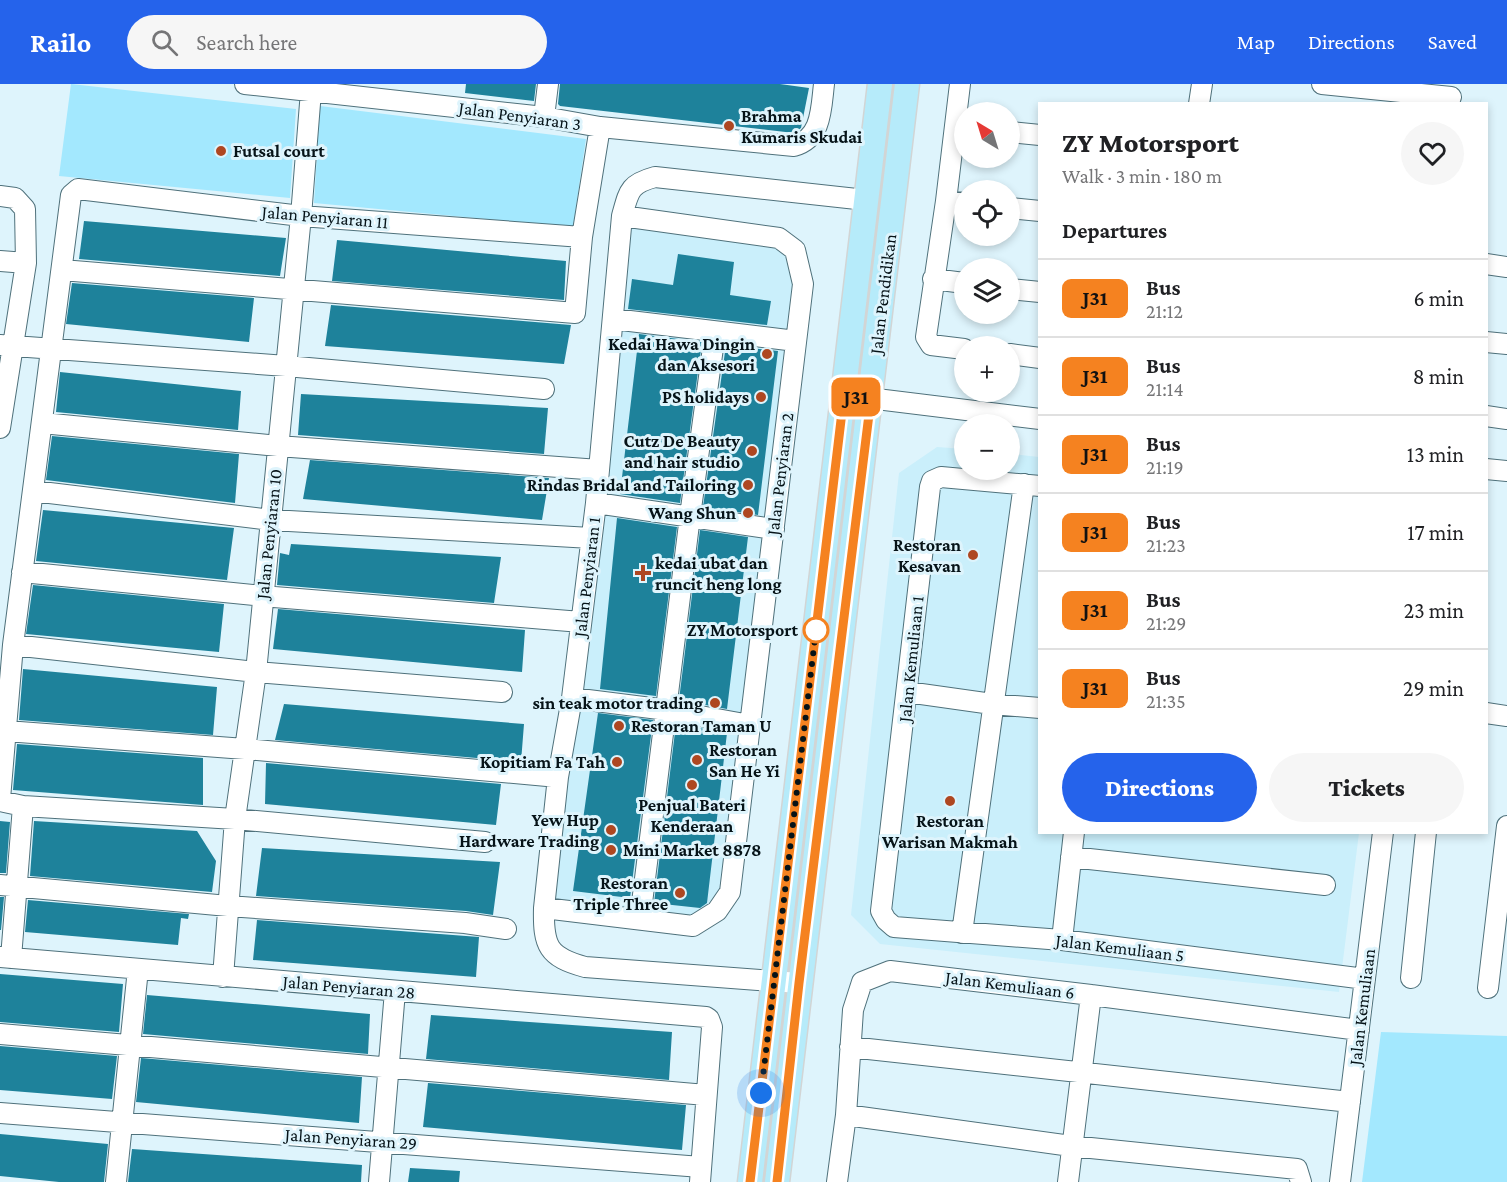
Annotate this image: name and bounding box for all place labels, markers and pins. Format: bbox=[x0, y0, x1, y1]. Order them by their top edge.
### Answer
place label: Brahma Kumaris Skudai bbox=[741, 106, 863, 147]
marker: Brahma Kumaris Skudai bbox=[722, 119, 736, 133]
place label: Futsal court bbox=[233, 141, 325, 161]
marker: Futsal court bbox=[214, 144, 228, 158]
place label: Kedai Hawa Dingin dan Aksesori bbox=[608, 334, 756, 375]
marker: Kedai Hawa Dingin dan Aksesori bbox=[760, 347, 774, 361]
place label: PS holidays bbox=[662, 387, 749, 407]
marker: PS holidays bbox=[754, 390, 768, 404]
place label: Cutz De Beauty and hair studio bbox=[624, 431, 740, 472]
marker: Cutz De Beauty and hair studio bbox=[745, 444, 759, 458]
place label: Rindas Bridal and Tailoring bbox=[527, 475, 736, 495]
marker: Rindas Bridal and Tailoring bbox=[741, 478, 755, 492]
place label: Wang Shun bbox=[647, 503, 737, 523]
marker: Wang Shun bbox=[741, 506, 755, 520]
place label: Restoran Kesavan bbox=[893, 535, 962, 576]
marker: Restoran Kesavan bbox=[966, 548, 980, 562]
place label: kedai ubat dan runcit heng long bbox=[655, 553, 782, 594]
marker: kedai ubat dan runcit heng long bbox=[636, 566, 650, 580]
marker: ZY Motorsport bbox=[803, 617, 829, 643]
place label: ZY Motorsport bbox=[687, 620, 799, 640]
place label: sin teak motor trading bbox=[532, 693, 703, 713]
marker: sin teak motor trading bbox=[708, 696, 722, 710]
place label: Restoran Taman U bbox=[631, 716, 772, 736]
marker: Restoran Taman U bbox=[612, 719, 626, 733]
place label: Restoran San He Yi bbox=[709, 740, 780, 781]
place label: Kopitiam Fa Tah bbox=[480, 752, 606, 772]
marker: Restoran San He Yi bbox=[690, 753, 704, 767]
marker: Kopitiam Fa Tah bbox=[610, 755, 624, 769]
marker: Penjual Bateri Kenderaan bbox=[685, 778, 699, 792]
marker: Restoran Warisan Makmah bbox=[943, 794, 957, 808]
place label: Penjual Bateri Kenderaan bbox=[638, 795, 747, 836]
place label: Yew Hup Hardware Trading bbox=[459, 810, 599, 851]
place label: Restoran Warisan Makmah bbox=[881, 811, 1019, 852]
marker: Yew Hup Hardware Trading bbox=[604, 823, 618, 837]
place label: Mini Market 8878 bbox=[623, 840, 762, 860]
marker: Mini Market 8878 bbox=[604, 843, 618, 857]
place label: Restoran Triple Three bbox=[573, 873, 669, 914]
marker: Restoran Triple Three bbox=[673, 886, 687, 900]

